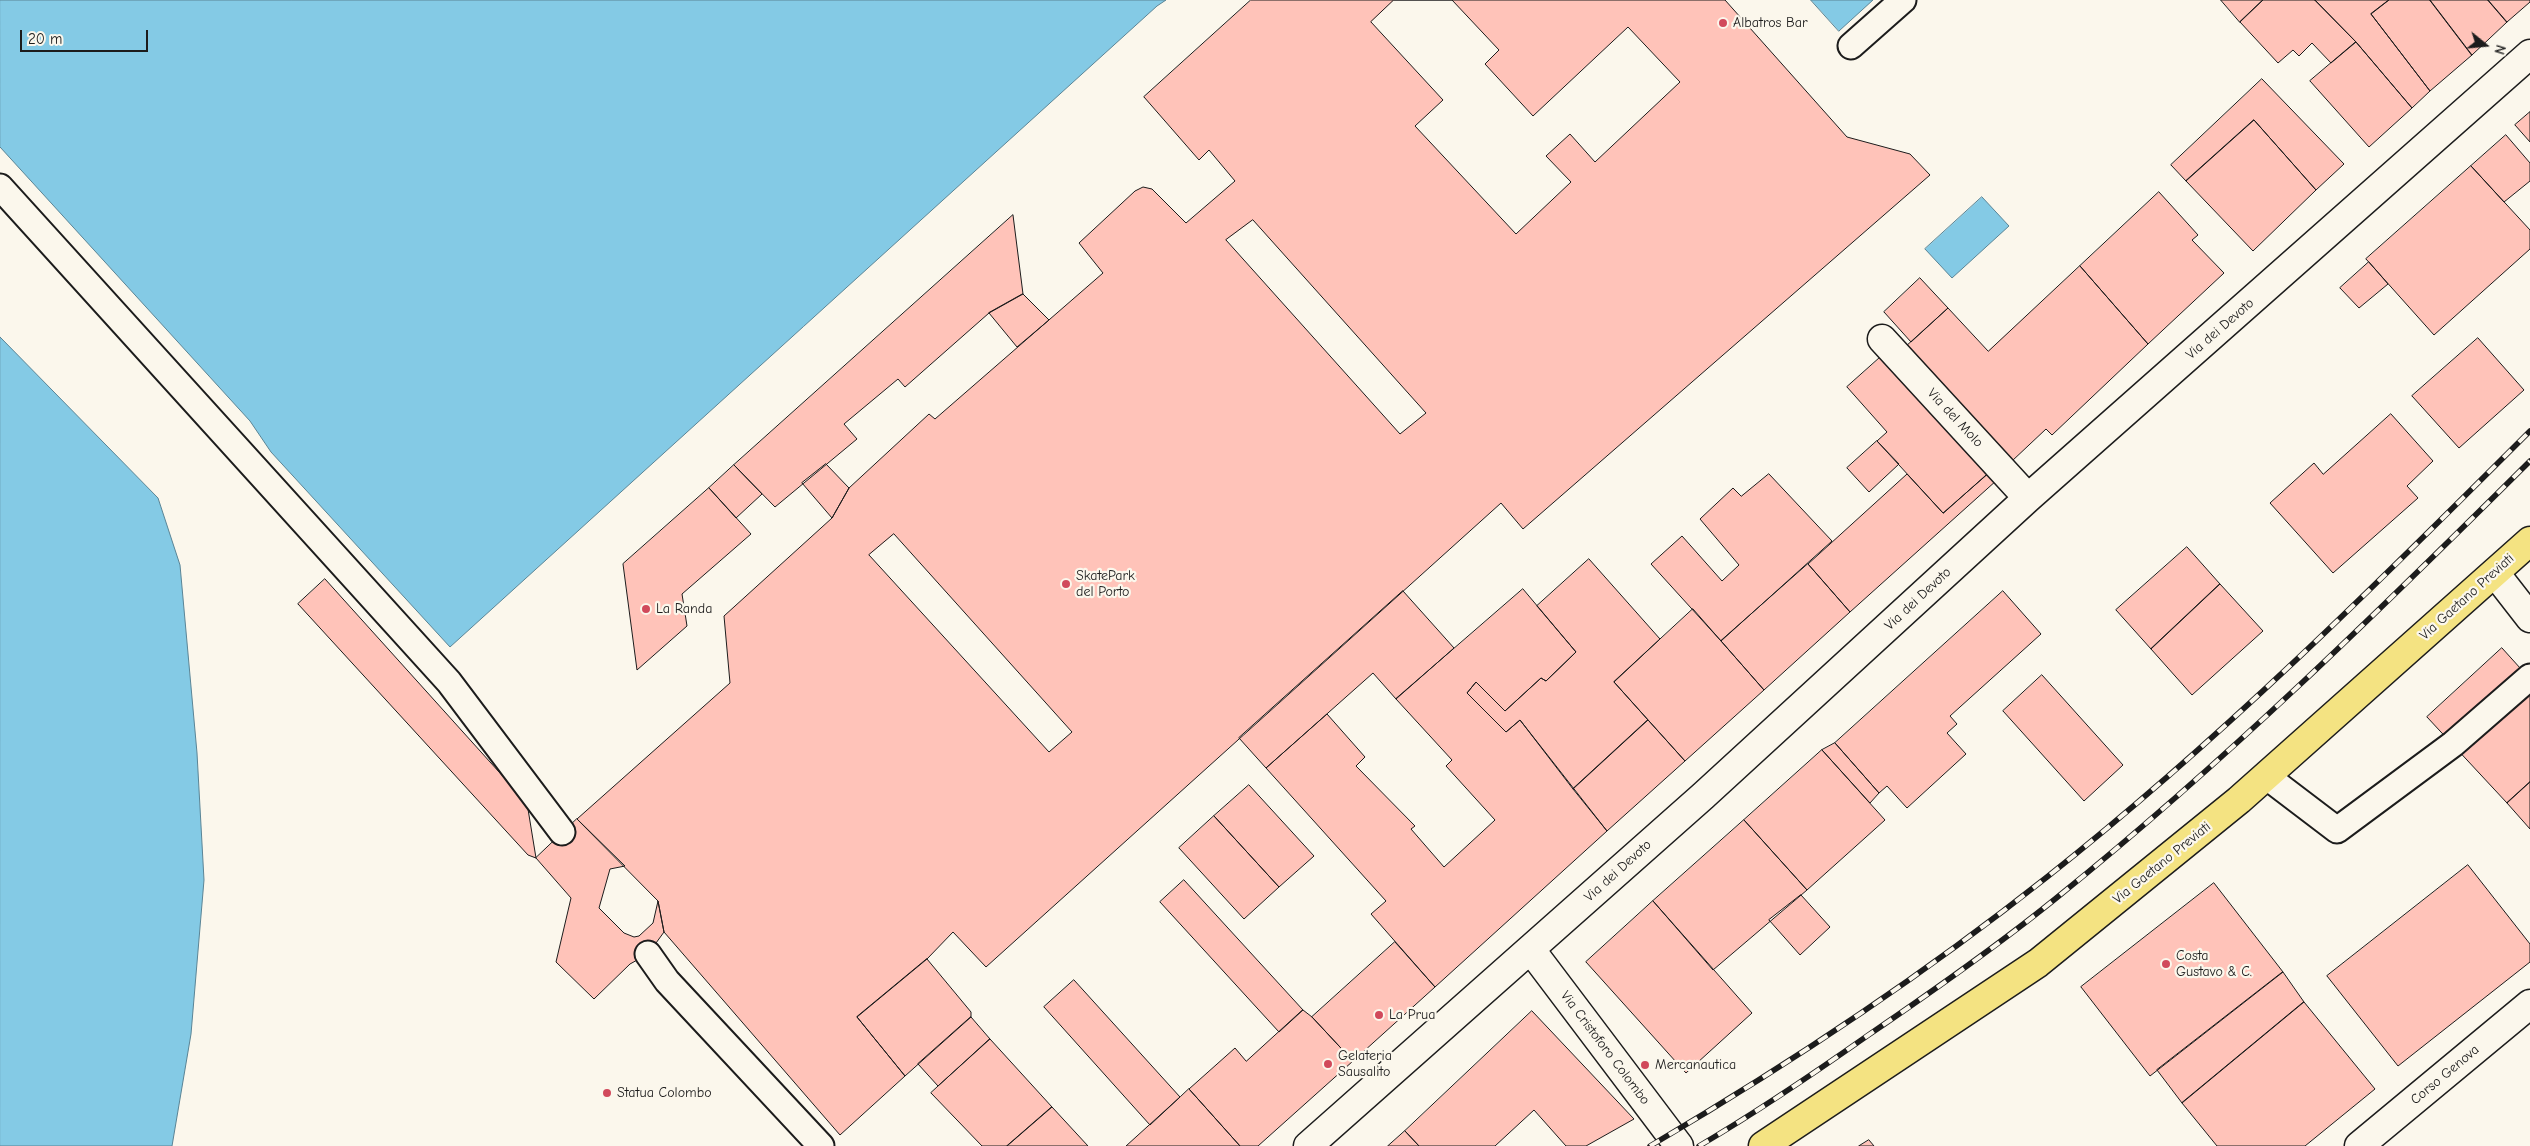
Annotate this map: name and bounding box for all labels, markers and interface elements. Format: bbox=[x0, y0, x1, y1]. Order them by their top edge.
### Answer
place label: Albatros Bar bbox=[1733, 15, 1808, 31]
marker: Albatros Bar bbox=[1717, 17, 1729, 29]
scale bar bbox=[22, 20, 150, 52]
north arrow bbox=[2460, 20, 2510, 70]
text: 20 m bbox=[28, 30, 62, 48]
text: N bbox=[2490, 43, 2509, 56]
street label: Via dei Devoto bbox=[2183, 295, 2257, 363]
street label: Via del Molo bbox=[1923, 385, 1987, 451]
street label: Via Gaetano Previati bbox=[2416, 550, 2518, 644]
street label: Via dei Devoto bbox=[1881, 564, 1955, 634]
place label: SkatePark del Porto bbox=[1076, 568, 1135, 600]
marker: SkatePark del Porto bbox=[1060, 578, 1072, 590]
place label: La Randa bbox=[656, 601, 712, 617]
marker: La Randa bbox=[640, 603, 652, 615]
street label: Via Gaetano Previati bbox=[2110, 818, 2214, 908]
street label: Via dei Devoto bbox=[1581, 836, 1655, 906]
place label: Costa Gustavo & C. bbox=[2176, 948, 2252, 980]
marker: Costa Gustavo & C. bbox=[2160, 958, 2172, 970]
street label: Via Cristoforo Colombo bbox=[1557, 988, 1653, 1108]
place label: La Prua bbox=[1389, 1007, 1435, 1023]
marker: La Prua bbox=[1373, 1009, 1385, 1021]
street label: Corso Genova bbox=[2407, 1041, 2483, 1109]
place label: Gelateria Sausalito bbox=[1338, 1048, 1392, 1080]
place label: Mercanautica bbox=[1655, 1057, 1736, 1073]
marker: Gelateria Sausalito bbox=[1322, 1058, 1334, 1070]
marker: Mercanautica bbox=[1639, 1059, 1651, 1071]
place label: Statua Colombo bbox=[617, 1085, 712, 1101]
marker: Statua Colombo bbox=[601, 1087, 613, 1099]

